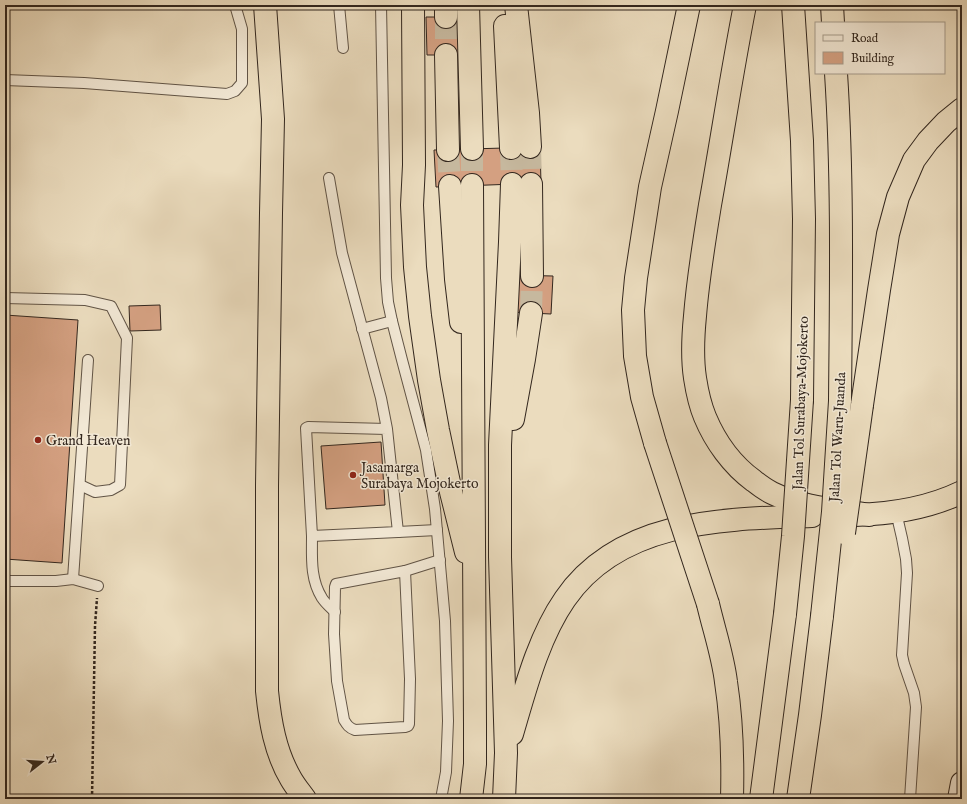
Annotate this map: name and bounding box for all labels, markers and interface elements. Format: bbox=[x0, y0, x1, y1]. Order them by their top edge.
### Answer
legend bbox=[815, 22, 945, 74]
text: Road bbox=[851, 31, 879, 46]
text: Building bbox=[851, 51, 895, 66]
street label: Jalan Tol Surabaya–Mojokerto bbox=[789, 315, 813, 492]
street label: Jalan Tol Waru–Juanda bbox=[825, 371, 850, 505]
place label: Grand Heaven bbox=[46, 432, 131, 450]
marker: Grand Heaven bbox=[33, 435, 43, 445]
place label: Jasamarga Surabaya Mojokerto bbox=[359, 459, 479, 493]
marker: Jasamarga Surabaya Mojokerto bbox=[348, 470, 358, 480]
north arrow bbox=[22, 742, 62, 782]
text: N bbox=[42, 752, 59, 766]

